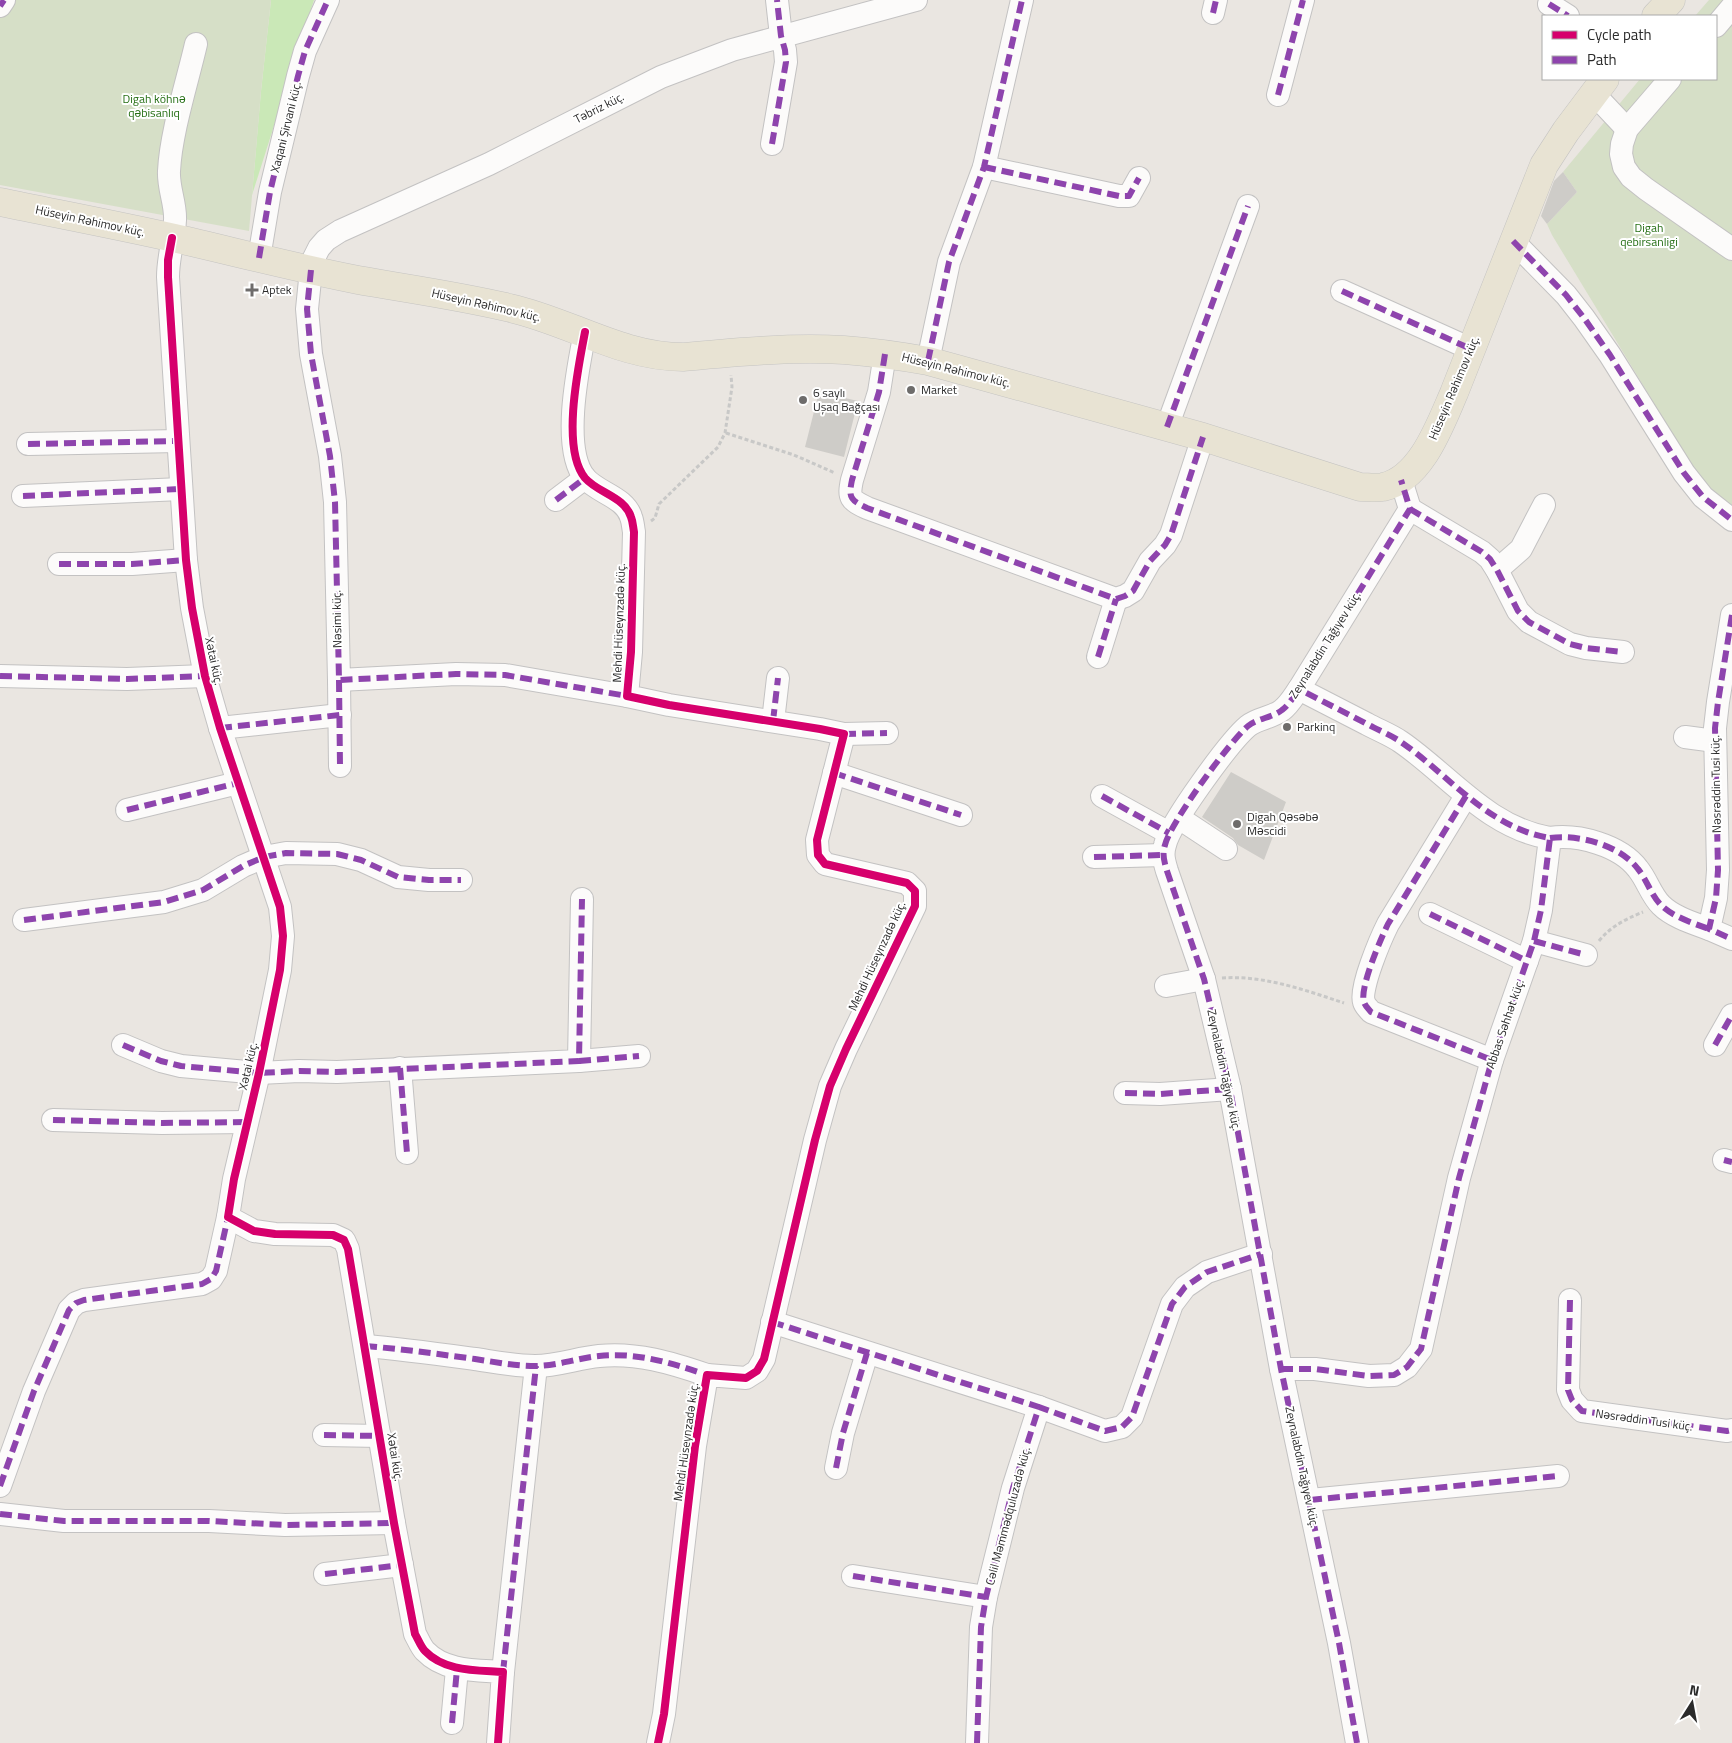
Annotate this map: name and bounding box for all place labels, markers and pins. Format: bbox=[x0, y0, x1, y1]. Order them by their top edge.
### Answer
place label: Aptek bbox=[262, 280, 292, 299]
marker: Aptek bbox=[246, 284, 258, 296]
place label: Market bbox=[921, 380, 958, 399]
place label: 6 saylı Uşaq Bağçası bbox=[813, 383, 880, 416]
marker: Market bbox=[905, 384, 917, 396]
marker: 6 saylı Uşaq Bağçası bbox=[797, 394, 809, 406]
place label: Parkinq bbox=[1297, 717, 1335, 736]
marker: Parkinq bbox=[1281, 721, 1293, 733]
place label: Digah Qəsəbə Məscidi bbox=[1247, 807, 1319, 840]
marker: Digah Qəsəbə Məscidi bbox=[1231, 818, 1243, 830]

